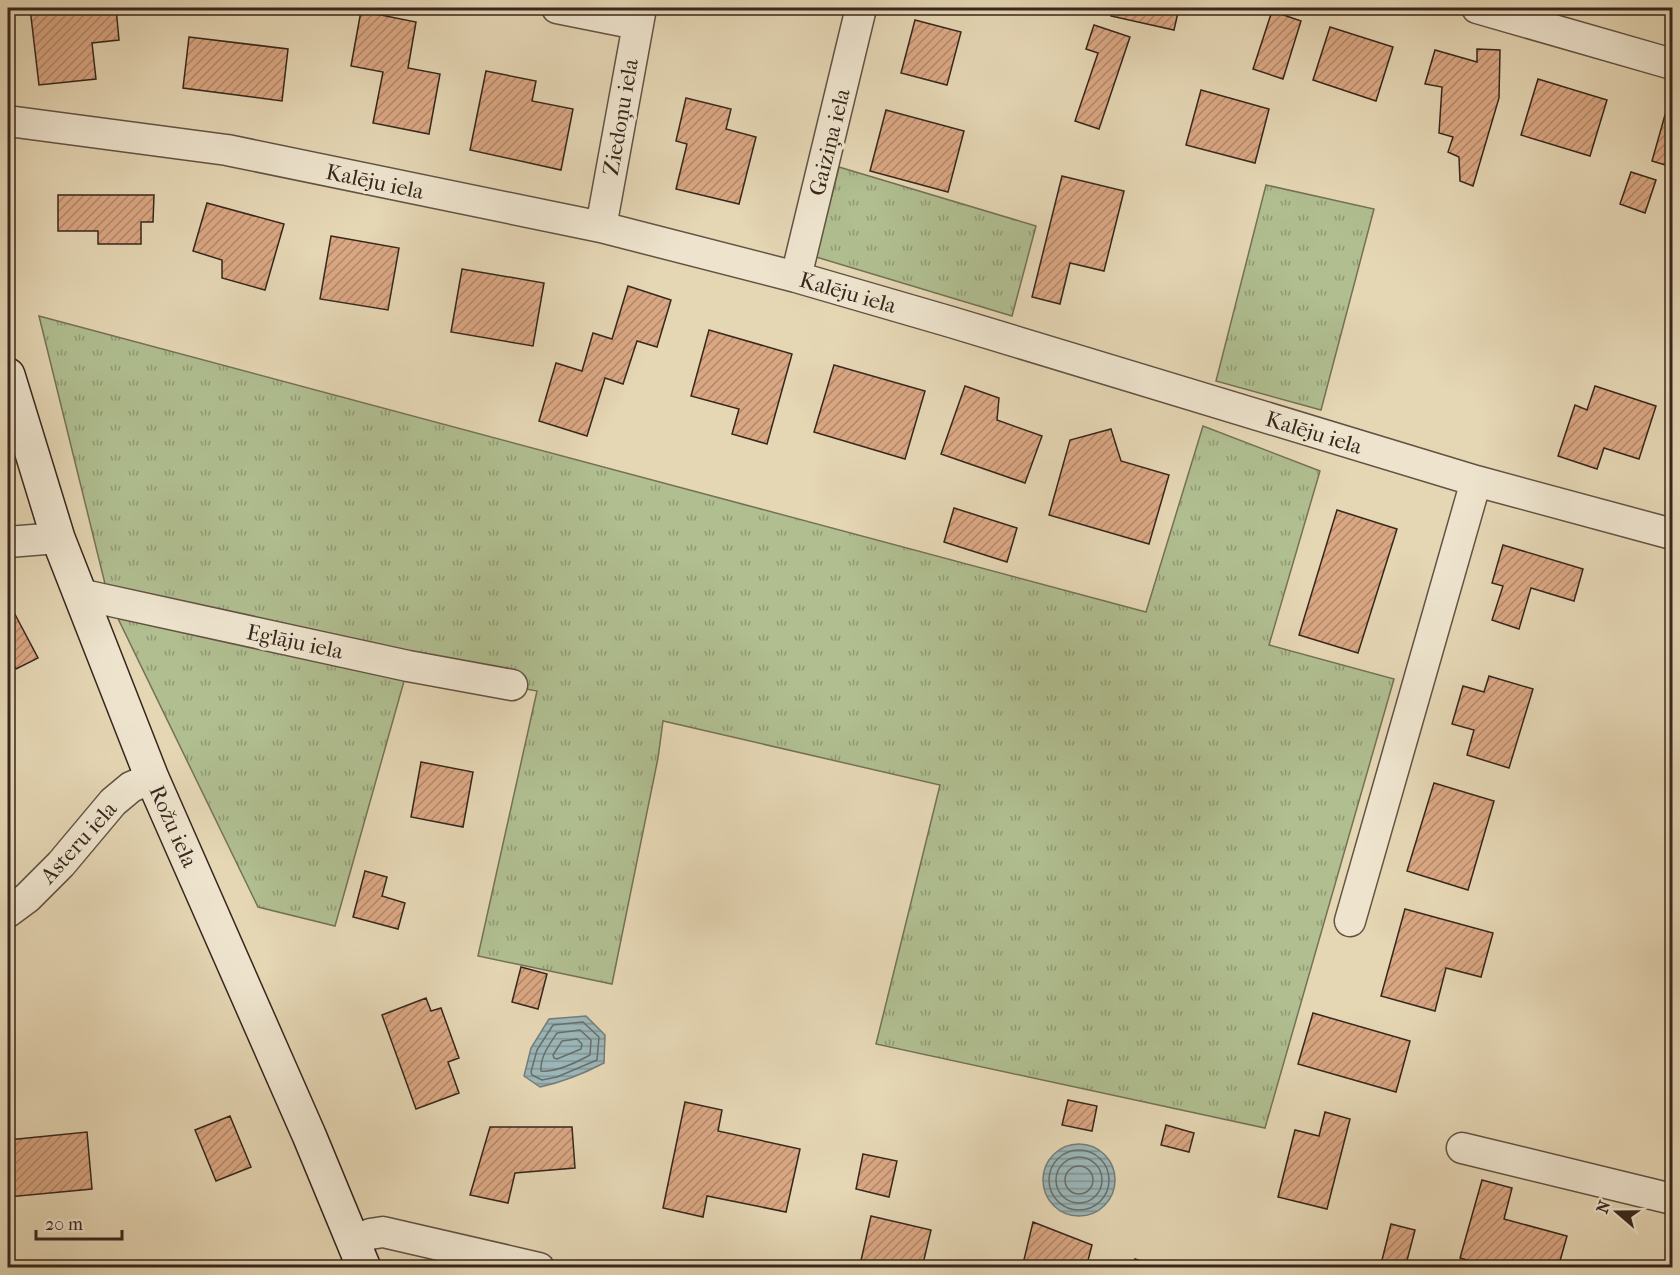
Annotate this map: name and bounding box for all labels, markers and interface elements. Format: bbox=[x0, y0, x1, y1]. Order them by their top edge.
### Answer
street label: Ziedoņu iela bbox=[598, 56, 644, 178]
street label: Gaiziņa iela bbox=[804, 85, 856, 199]
street label: Kalēju iela bbox=[323, 159, 427, 205]
street label: Kalēju iela bbox=[796, 267, 900, 319]
street label: Kalēju iela bbox=[1262, 406, 1366, 460]
street label: Eglāju iela bbox=[244, 619, 346, 665]
street label: Rožu iela bbox=[144, 781, 203, 872]
street label: Asteru iela bbox=[35, 796, 123, 890]
north arrow bbox=[1587, 1182, 1647, 1242]
text: N bbox=[1592, 1197, 1615, 1216]
scale bar bbox=[36, 1203, 122, 1241]
text: 20 m bbox=[45, 1214, 83, 1235]

